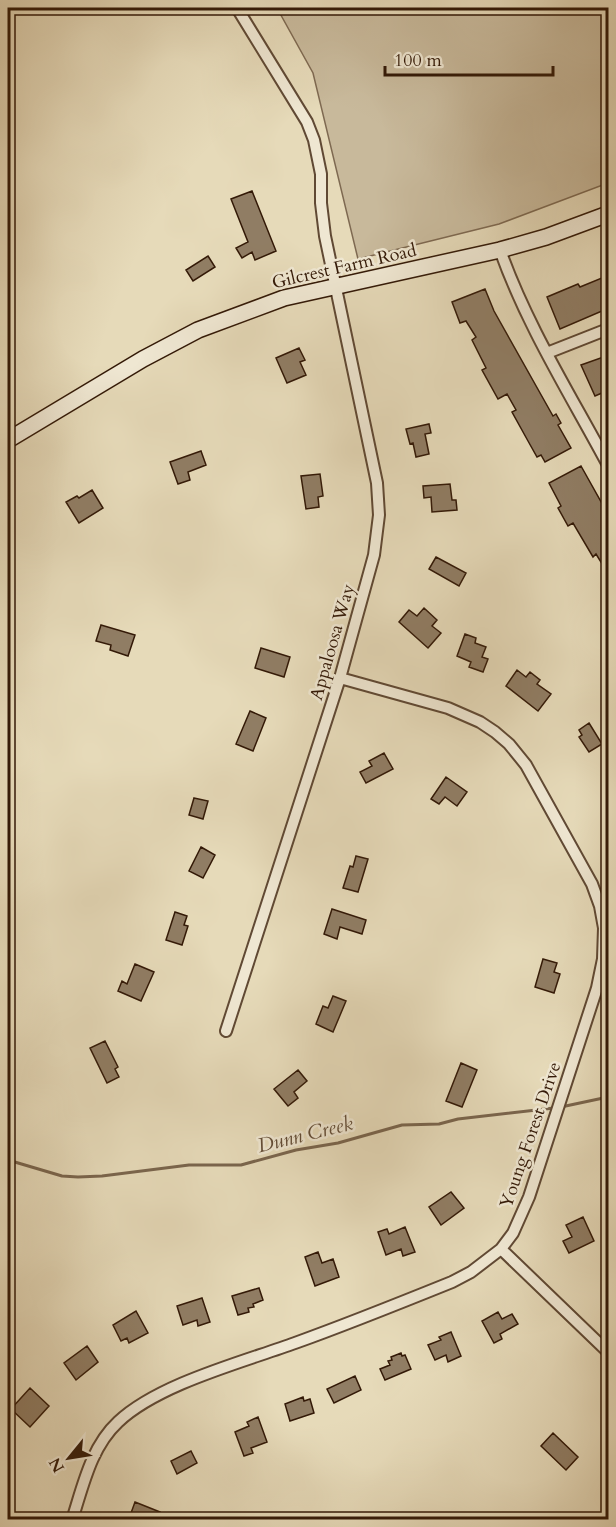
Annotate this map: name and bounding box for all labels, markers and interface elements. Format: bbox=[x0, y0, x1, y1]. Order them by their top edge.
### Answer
scale bar bbox=[385, 39, 553, 77]
text: 100 m bbox=[394, 48, 442, 73]
street label: Gilcrest Farm Road bbox=[269, 238, 419, 295]
street label: Appaloosa Way bbox=[304, 581, 361, 703]
street label: Young Forest Drive bbox=[494, 1059, 567, 1212]
water label: Dunn Creek bbox=[255, 1110, 356, 1159]
north arrow bbox=[39, 1428, 99, 1488]
text: N bbox=[44, 1453, 70, 1477]

